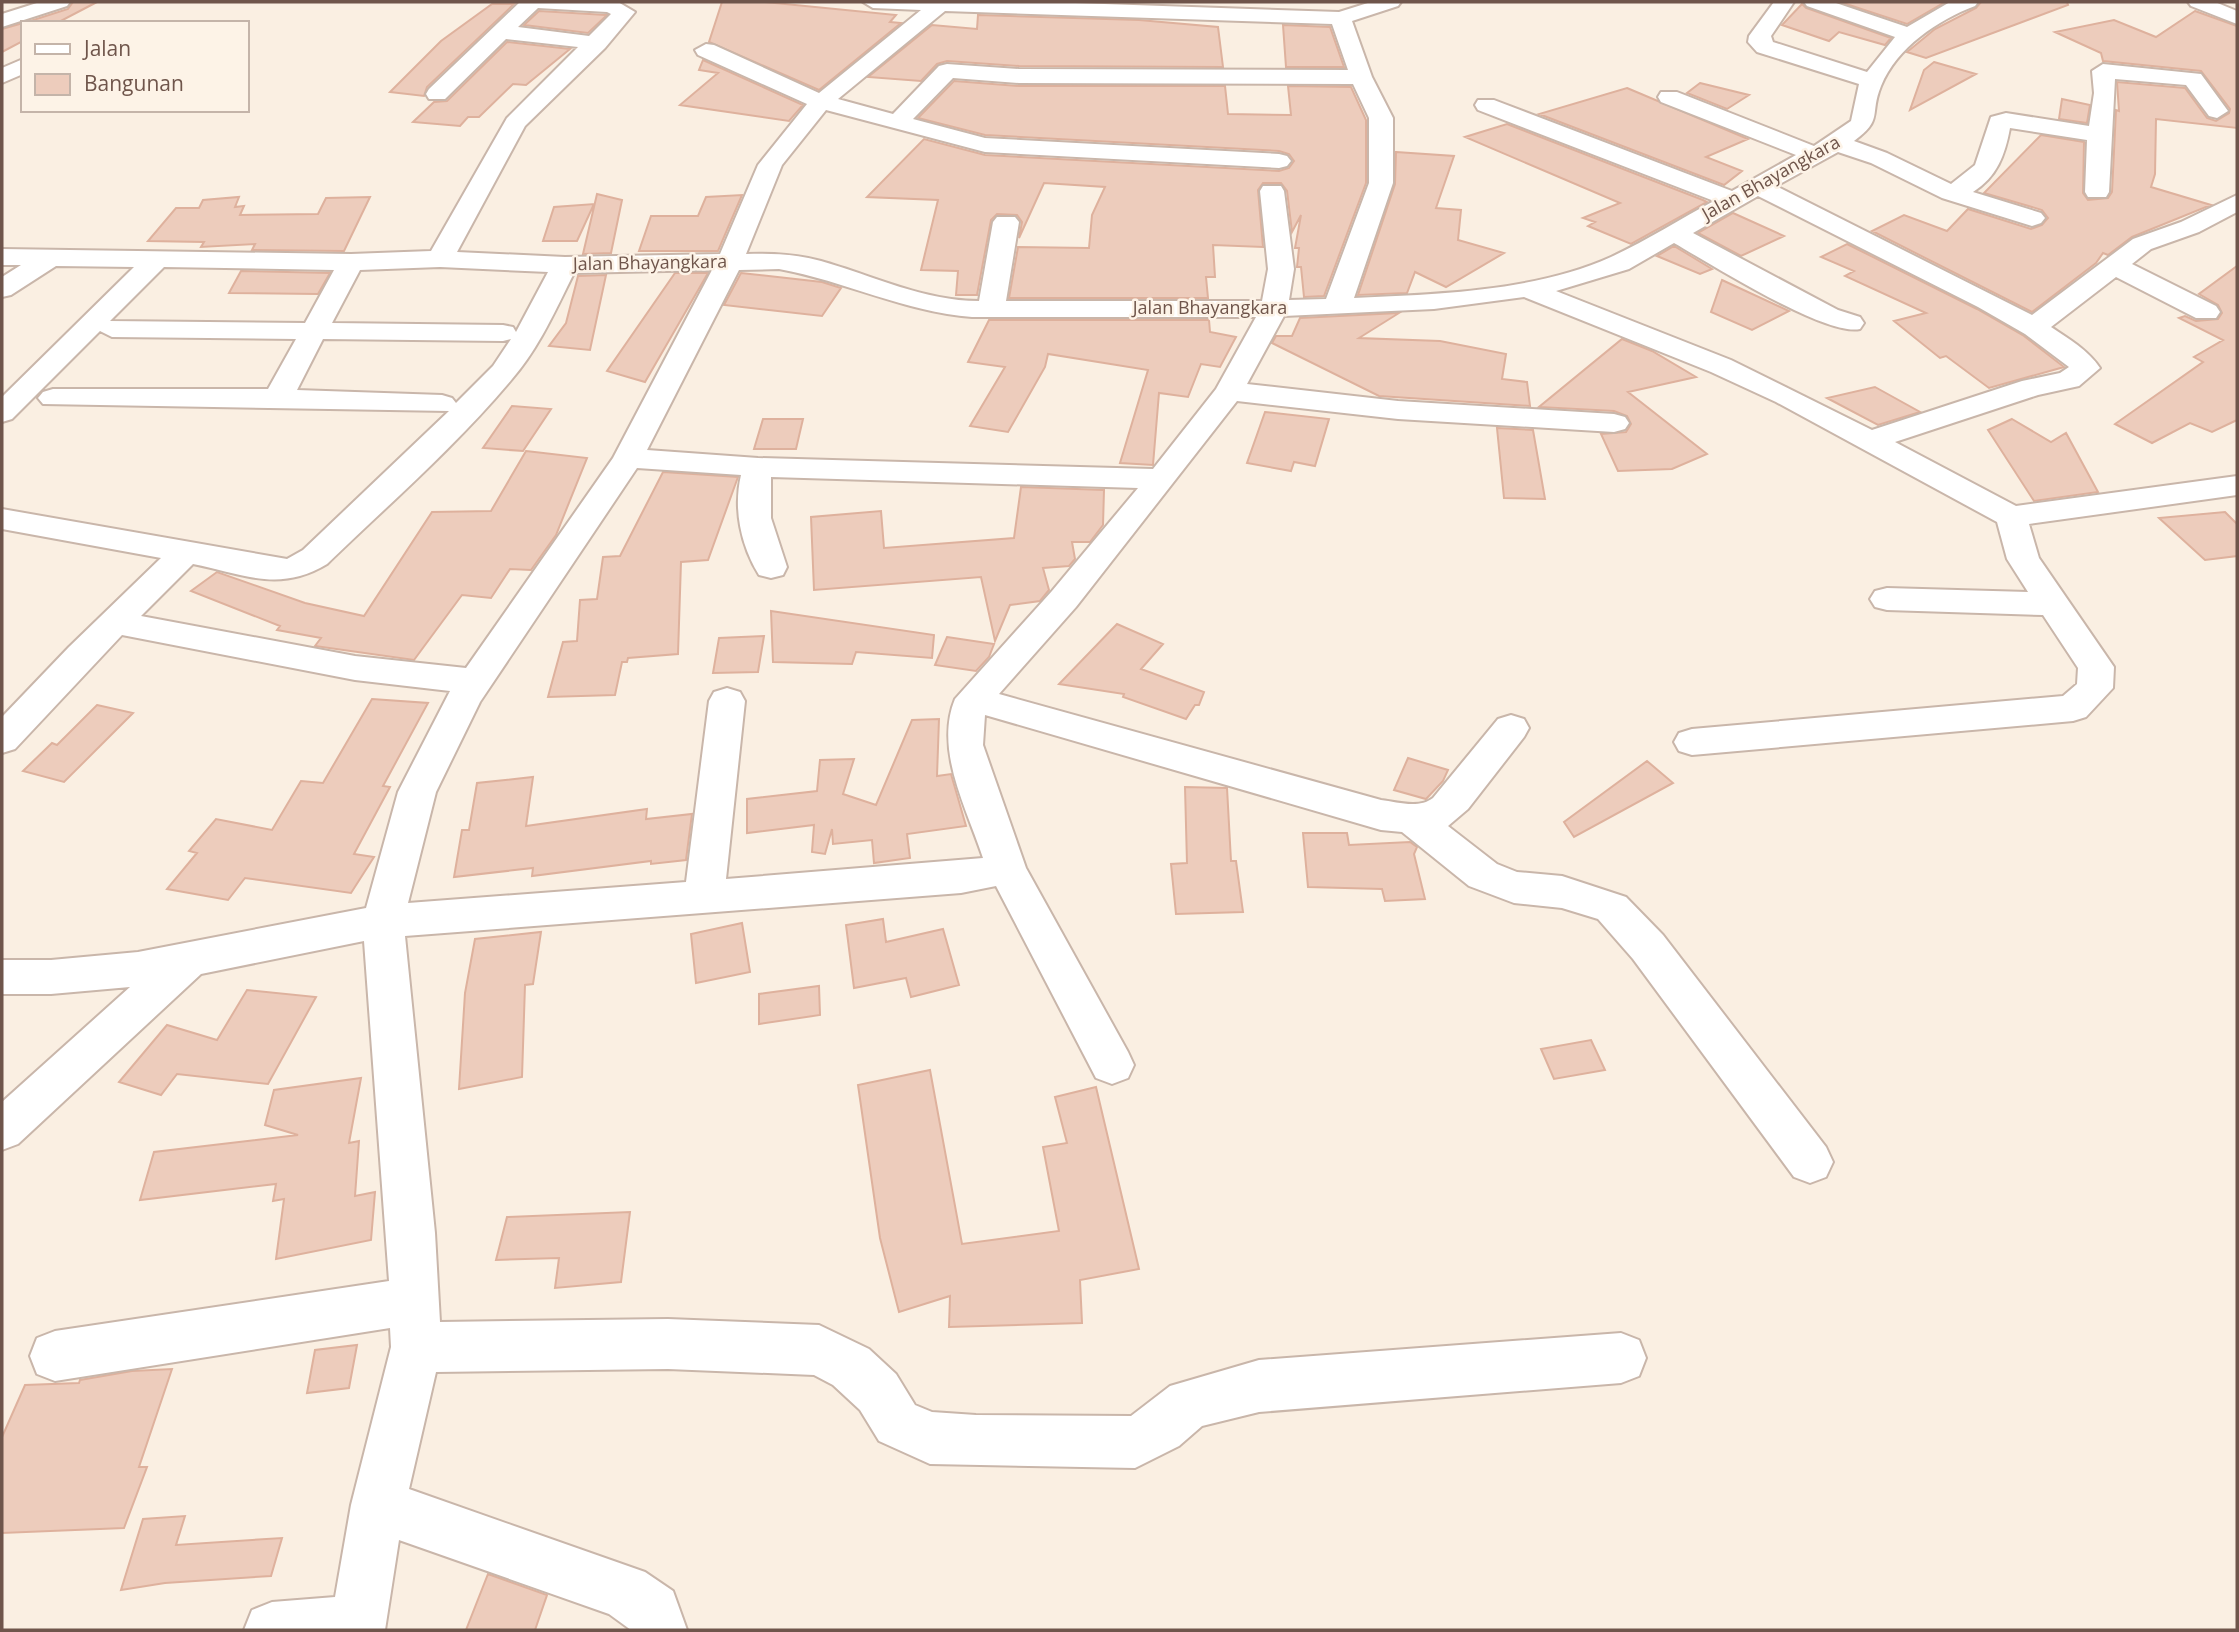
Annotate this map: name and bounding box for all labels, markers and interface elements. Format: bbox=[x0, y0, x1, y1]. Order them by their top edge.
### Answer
legend bbox=[21, 21, 248, 112]
text: Jalan bbox=[82, 34, 131, 62]
text: Bangunan bbox=[84, 69, 184, 97]
street label: Jalan Bhayangkara bbox=[1695, 129, 1844, 226]
street label: Jalan Bhayangkara bbox=[571, 249, 727, 275]
street label: Jalan Bhayangkara bbox=[1131, 295, 1287, 319]

